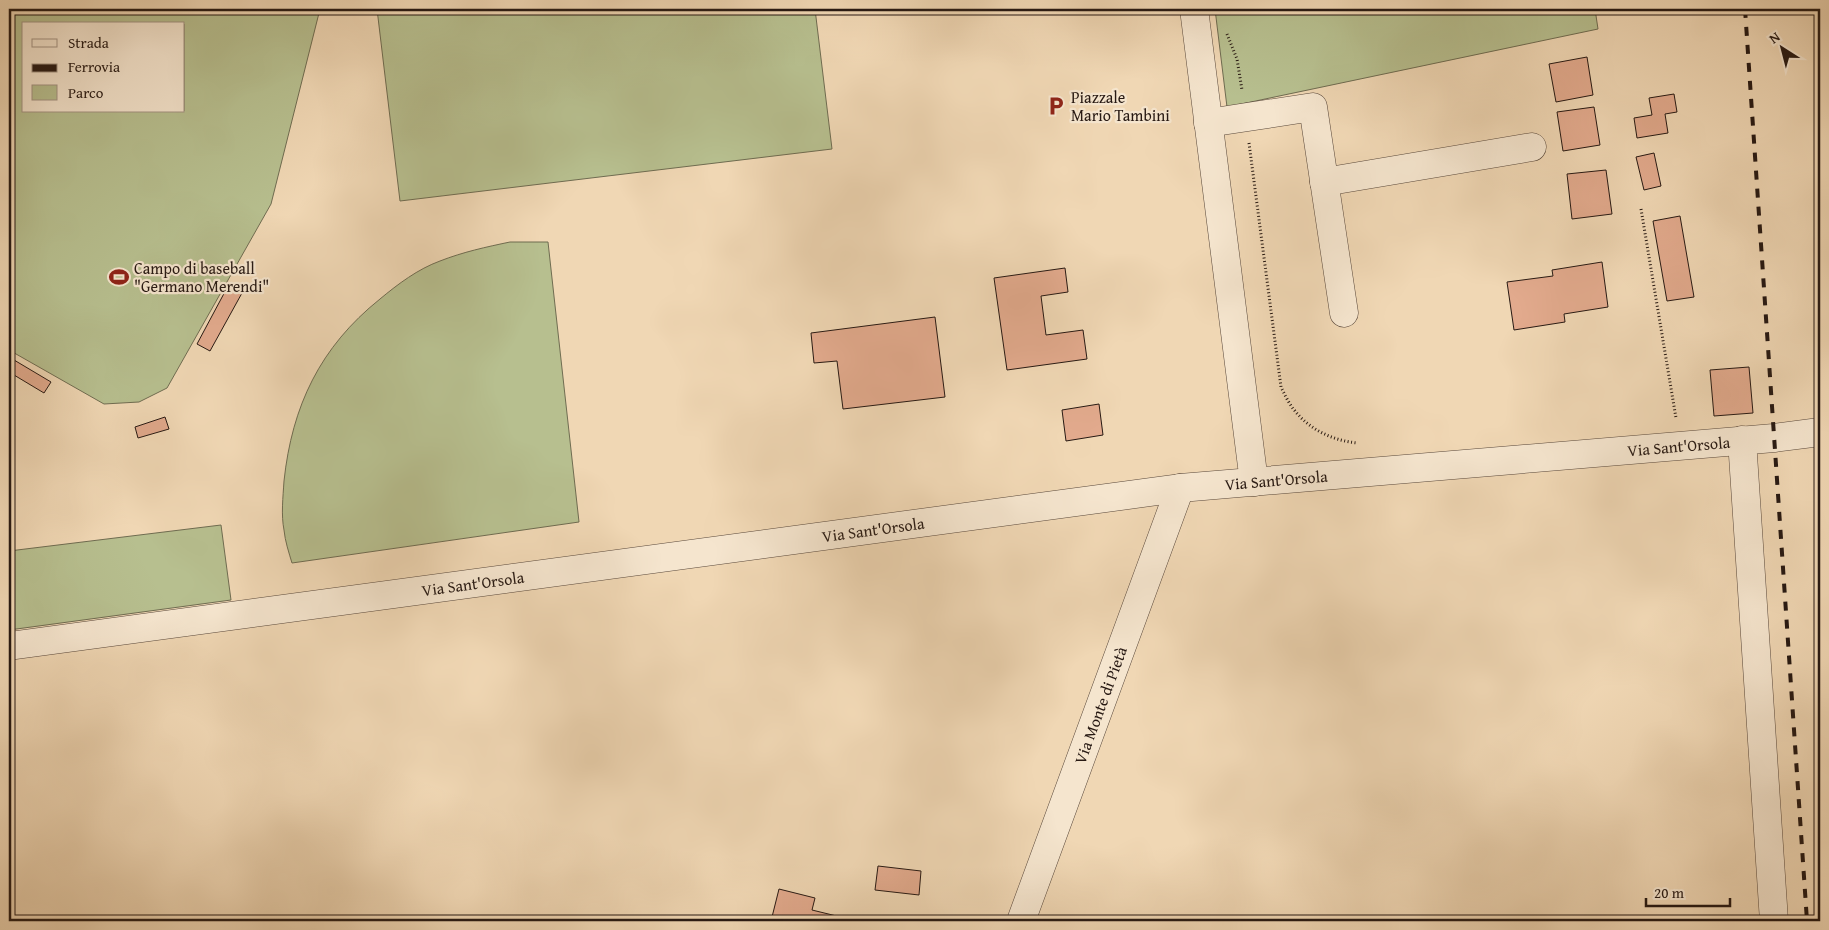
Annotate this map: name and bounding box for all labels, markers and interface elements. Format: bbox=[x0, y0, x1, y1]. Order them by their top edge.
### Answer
legend bbox=[22, 22, 185, 112]
north arrow bbox=[1756, 22, 1806, 72]
text: N bbox=[1765, 26, 1785, 48]
text: Strada bbox=[68, 32, 109, 53]
text: Ferrovia bbox=[68, 56, 120, 77]
text: Parco bbox=[68, 82, 104, 103]
place label: Piazzale Mario Tambini bbox=[1071, 85, 1170, 127]
parking icon: Piazzale Mario Tambini bbox=[1045, 95, 1067, 117]
place label: Campo di baseball "Germano Merendi" bbox=[134, 256, 269, 298]
sports icon: Campo di baseball "Germano Merendi" bbox=[108, 266, 130, 288]
street label: Via Sant'Orsola bbox=[1626, 430, 1731, 462]
street label: Via Sant'Orsola bbox=[1224, 464, 1329, 496]
street label: Via Sant'Orsola bbox=[820, 511, 926, 548]
street label: Via Sant'Orsola bbox=[420, 565, 526, 602]
street label: Via Monte di Pietà bbox=[1068, 643, 1133, 767]
scale bar bbox=[1646, 875, 1730, 907]
text: 20 m bbox=[1654, 882, 1685, 903]

